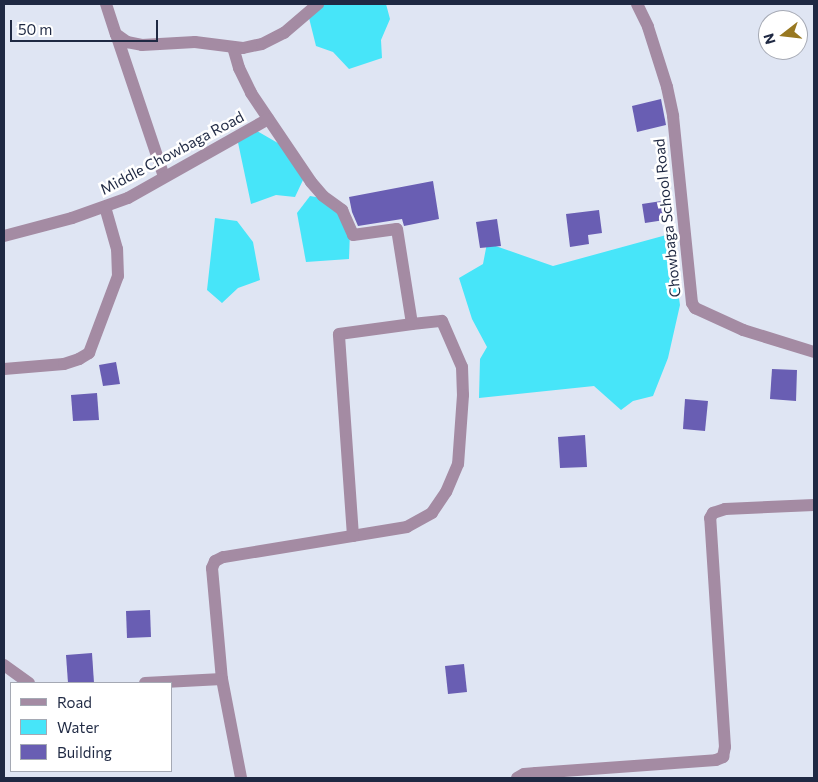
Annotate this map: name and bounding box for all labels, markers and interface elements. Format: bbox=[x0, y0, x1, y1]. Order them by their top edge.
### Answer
scale bar bbox=[12, 10, 160, 42]
north arrow bbox=[758, 10, 808, 60]
text: 50 m bbox=[18, 20, 52, 38]
text: N bbox=[759, 32, 779, 46]
street label: Middle Chowbaga Road bbox=[97, 107, 247, 199]
street label: Chowbaga School Road bbox=[650, 138, 684, 298]
legend bbox=[10, 682, 172, 772]
text: Road bbox=[57, 693, 92, 711]
text: Water bbox=[57, 718, 99, 736]
text: Building bbox=[57, 743, 112, 761]

